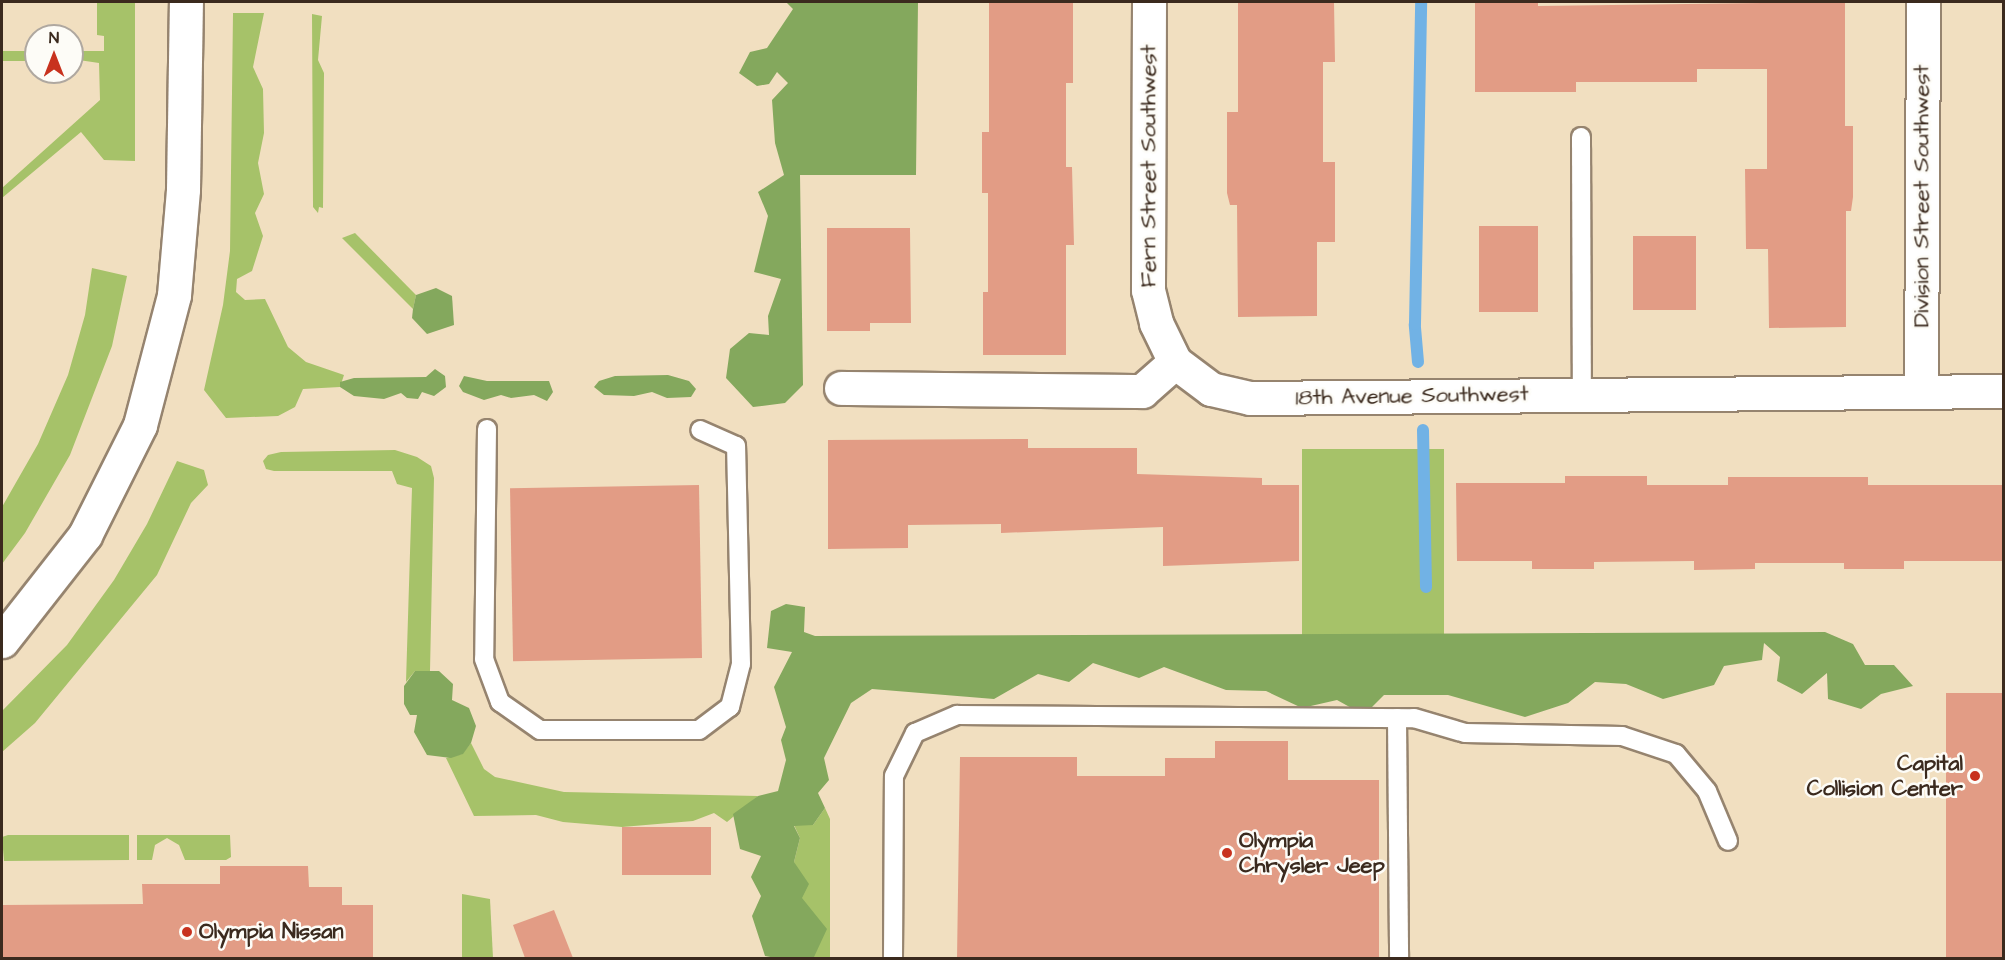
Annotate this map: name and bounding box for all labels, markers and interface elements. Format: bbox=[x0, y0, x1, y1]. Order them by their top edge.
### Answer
north arrow bbox=[24, 24, 84, 84]
text: N bbox=[49, 27, 59, 49]
street label: Fern Street Southwest bbox=[1136, 45, 1162, 287]
street label: Division Street Southwest bbox=[1909, 65, 1935, 327]
street label: 18th Avenue Southwest bbox=[1295, 381, 1529, 411]
place label: Capital Collision Center bbox=[1807, 750, 1963, 802]
marker: Capital Collision Center bbox=[1968, 769, 1982, 783]
place label: Olympia Chrysler Jeep bbox=[1239, 827, 1385, 878]
marker: Olympia Chrysler Jeep bbox=[1220, 846, 1234, 860]
place label: Olympia Nissan bbox=[199, 919, 343, 945]
marker: Olympia Nissan bbox=[180, 925, 194, 939]

